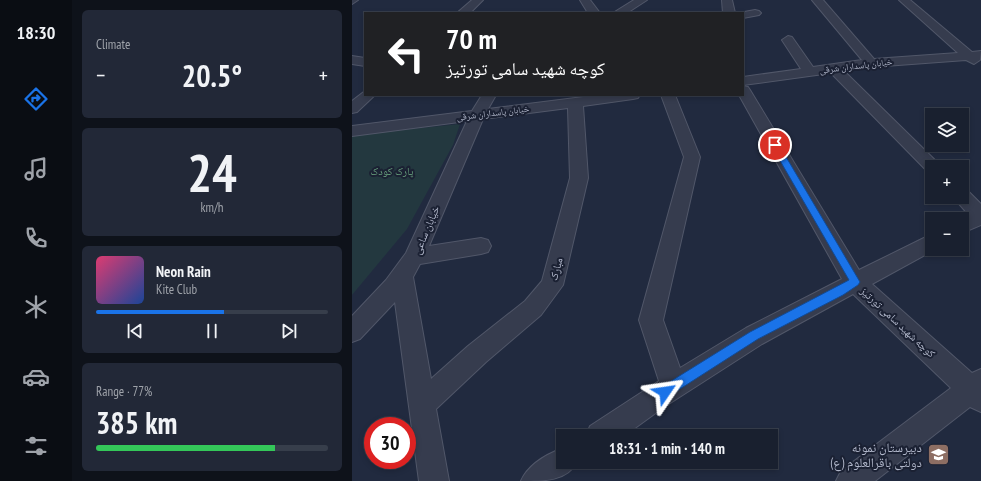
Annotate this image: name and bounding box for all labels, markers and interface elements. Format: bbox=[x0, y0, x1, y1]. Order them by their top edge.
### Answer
text: 70 m bbox=[446, 20, 497, 57]
text: 18:30 bbox=[17, 21, 55, 44]
icon: left bbox=[380, 28, 432, 80]
text: Climate bbox=[96, 36, 130, 53]
text: 20.5° bbox=[182, 56, 242, 95]
street label: خیابان پاسداران شرقی bbox=[819, 56, 893, 76]
text: کوچه شهید سامی تورتیز bbox=[446, 57, 605, 80]
text: − bbox=[96, 61, 105, 89]
text: + bbox=[319, 61, 328, 89]
icon: directions bbox=[22, 85, 50, 113]
street label: خیابان پاسداران شرقی bbox=[456, 103, 530, 123]
map controls bbox=[925, 108, 969, 256]
button: layers bbox=[925, 108, 969, 152]
pin bbox=[758, 128, 792, 162]
icon: arrive bbox=[764, 134, 786, 156]
text: 24 bbox=[187, 139, 237, 206]
icon: music bbox=[22, 155, 50, 183]
button: + bbox=[925, 160, 969, 204]
park label: پارک کودک bbox=[370, 164, 414, 178]
text: km/h bbox=[200, 199, 224, 216]
street label: خیابان ساعی bbox=[410, 204, 442, 256]
button: − bbox=[925, 212, 969, 256]
icon: phone bbox=[22, 224, 50, 252]
street label: مبارک bbox=[546, 256, 566, 282]
text: Neon Rain bbox=[156, 262, 211, 281]
text: Kite Club bbox=[156, 281, 197, 298]
street label: کوچه شهید سامی تورتیز bbox=[857, 283, 939, 361]
icon: climate bbox=[22, 293, 50, 321]
icon: previous bbox=[124, 320, 146, 342]
icon: pause bbox=[201, 320, 223, 342]
icon: next bbox=[278, 320, 300, 342]
icon: car bbox=[22, 363, 50, 391]
position arrow bbox=[644, 371, 686, 413]
text: Range · 77% bbox=[96, 383, 152, 400]
text: 385 km bbox=[96, 403, 177, 442]
speed limit sign: 30 bbox=[364, 417, 416, 469]
icon: filters bbox=[22, 432, 50, 460]
text: 18:31 · 1 min · 140 m bbox=[609, 439, 725, 458]
place label: دبیرستان نمونه دولتی باقرالعلوم (ع) bbox=[830, 439, 922, 472]
school or university icon: دبیرستان نمونه دولتی باقرالعلوم (ع) bbox=[925, 441, 951, 467]

